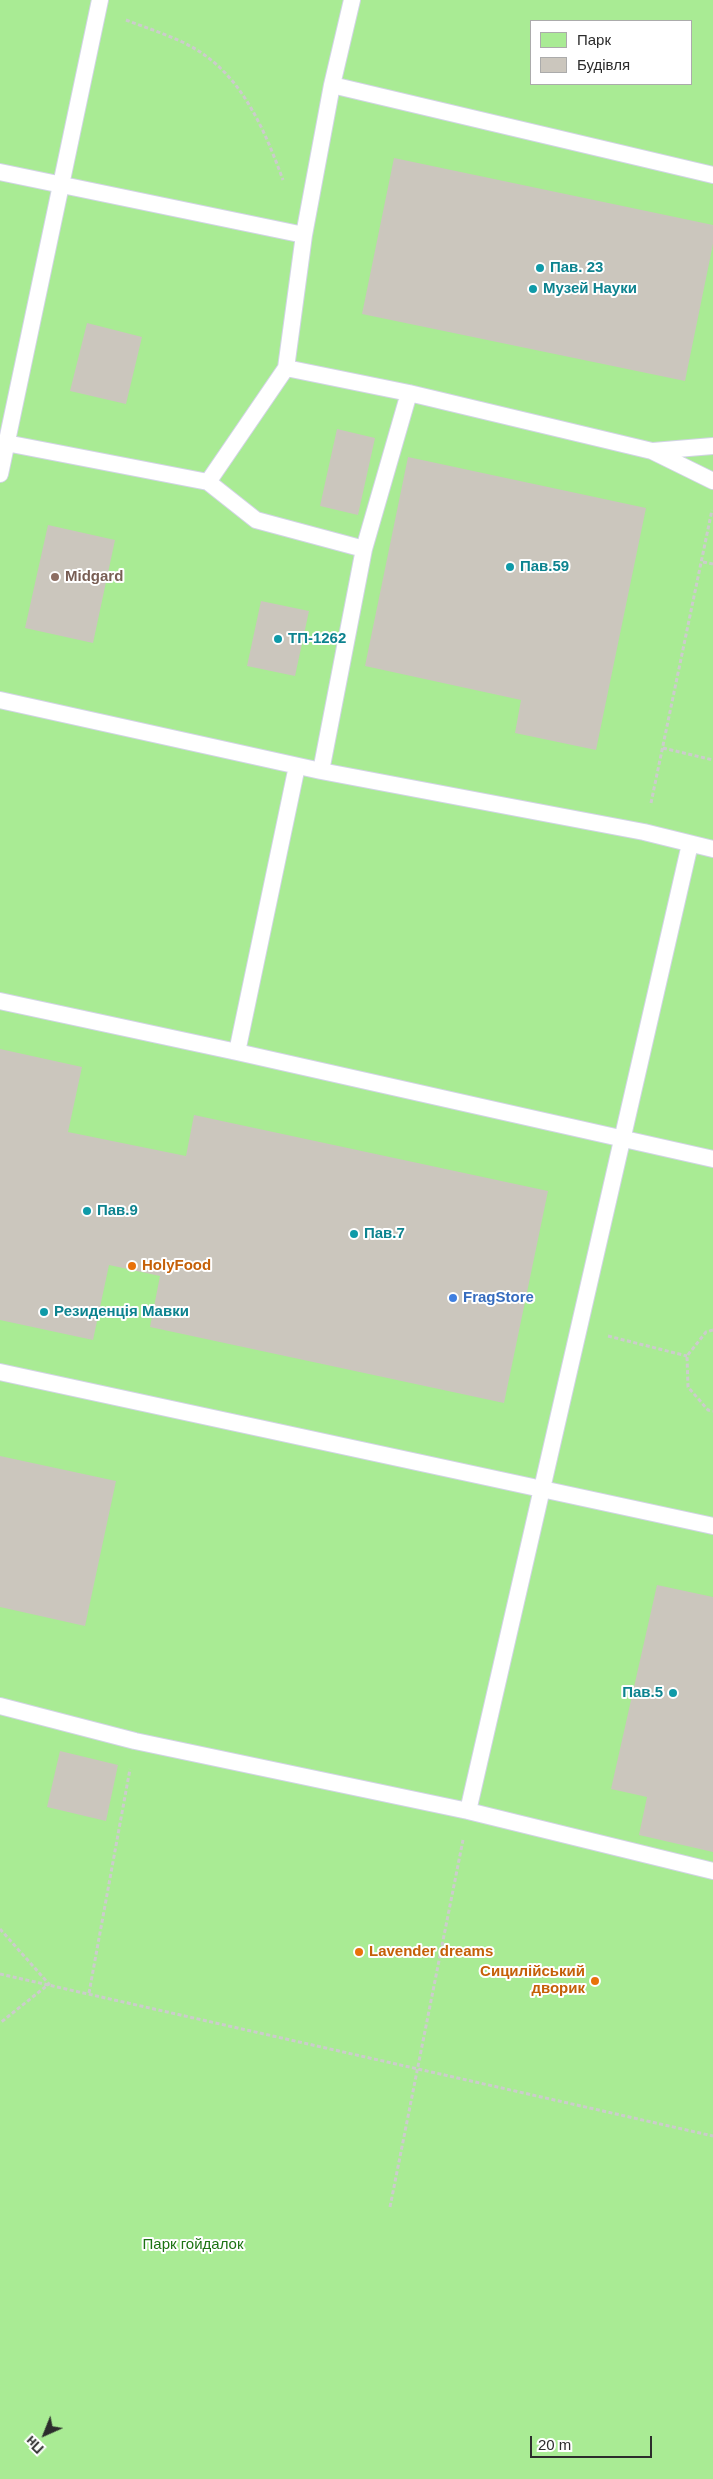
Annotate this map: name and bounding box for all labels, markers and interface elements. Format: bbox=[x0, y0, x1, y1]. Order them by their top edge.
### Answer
legend bbox=[530, 20, 693, 85]
text: Парк bbox=[577, 31, 611, 48]
text: Будівля bbox=[577, 56, 630, 73]
place label: Пав. 23 bbox=[550, 259, 603, 277]
marker: Пав. 23 bbox=[534, 262, 546, 274]
place label: Музей Науки bbox=[543, 280, 637, 298]
marker: Музей Науки bbox=[527, 283, 539, 295]
place label: Пав.59 bbox=[520, 558, 569, 576]
marker: Пав.59 bbox=[504, 561, 516, 573]
place label: Midgard bbox=[65, 568, 123, 586]
marker: Midgard bbox=[49, 571, 61, 583]
place label: ТП-1262 bbox=[288, 630, 346, 648]
marker: ТП-1262 bbox=[272, 633, 284, 645]
place label: Пав.9 bbox=[97, 1202, 138, 1220]
marker: Пав.9 bbox=[81, 1205, 93, 1217]
place label: Пав.7 bbox=[364, 1225, 405, 1243]
marker: Пав.7 bbox=[348, 1228, 360, 1240]
place label: HolyFood bbox=[142, 1257, 211, 1275]
marker: HolyFood bbox=[126, 1260, 138, 1272]
place label: FragStore bbox=[463, 1289, 534, 1307]
marker: FragStore bbox=[447, 1292, 459, 1304]
place label: Резиденція Мавки bbox=[54, 1303, 189, 1321]
marker: Резиденція Мавки bbox=[38, 1306, 50, 1318]
place label: Пав.5 bbox=[622, 1684, 663, 1702]
marker: Пав.5 bbox=[667, 1687, 679, 1699]
place label: Lavender dreams bbox=[369, 1943, 493, 1961]
marker: Lavender dreams bbox=[353, 1946, 365, 1958]
place label: Сицилійський дворик bbox=[480, 1963, 585, 1998]
marker: Сицилійський дворик bbox=[589, 1975, 601, 1987]
park label: Парк гойдалок bbox=[143, 2236, 243, 2254]
north arrow bbox=[20, 2409, 70, 2459]
scale bar bbox=[533, 2426, 656, 2458]
text: Пн bbox=[22, 2433, 47, 2457]
text: 20 m bbox=[538, 2436, 571, 2453]

